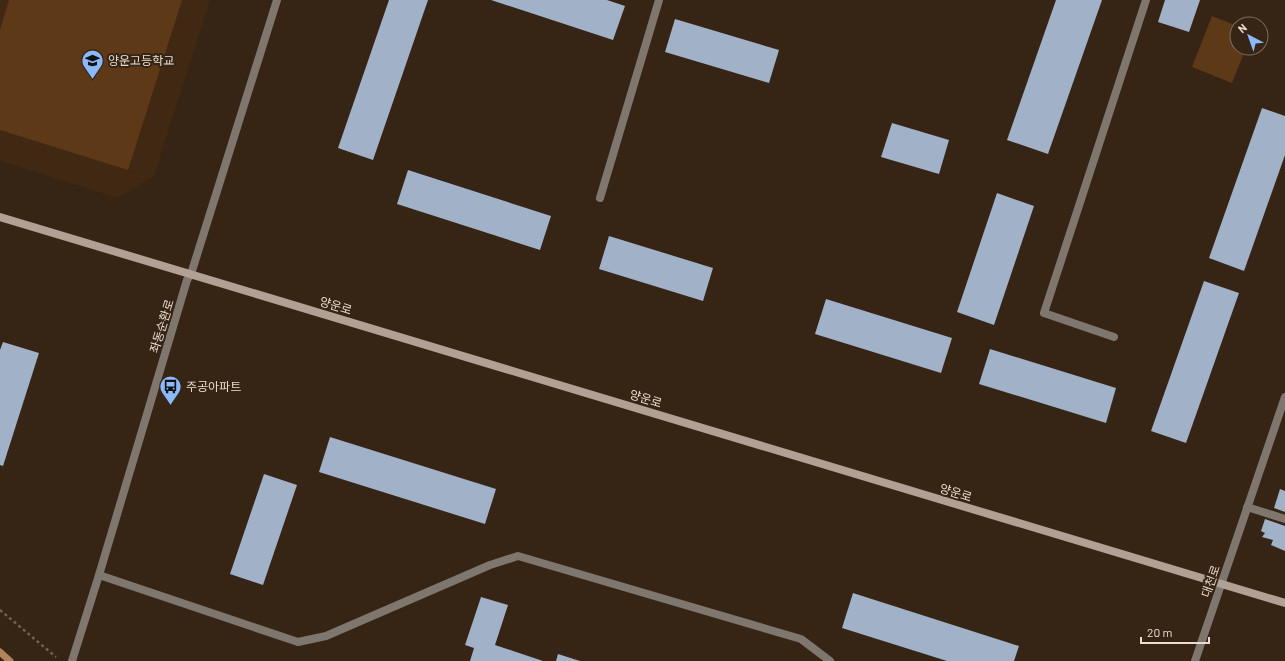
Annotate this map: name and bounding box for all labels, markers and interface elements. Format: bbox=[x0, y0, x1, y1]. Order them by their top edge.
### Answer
north arrow bbox=[1229, 16, 1269, 56]
text: N bbox=[1235, 21, 1249, 35]
school or university icon: 양운고등학교 bbox=[79, 47, 105, 80]
place label: 양운고등학교 bbox=[108, 53, 174, 67]
street label: 양운로 bbox=[318, 293, 354, 317]
street label: 좌동순환로 bbox=[146, 298, 176, 354]
bus stop icon: 주공아파트 bbox=[158, 373, 184, 406]
place label: 주공아파트 bbox=[186, 379, 241, 393]
street label: 양운로 bbox=[628, 386, 664, 410]
street label: 양운로 bbox=[938, 480, 974, 504]
street label: 대천로 bbox=[1198, 563, 1222, 599]
scale bar bbox=[1141, 619, 1209, 645]
text: 20 m bbox=[1147, 625, 1173, 639]

